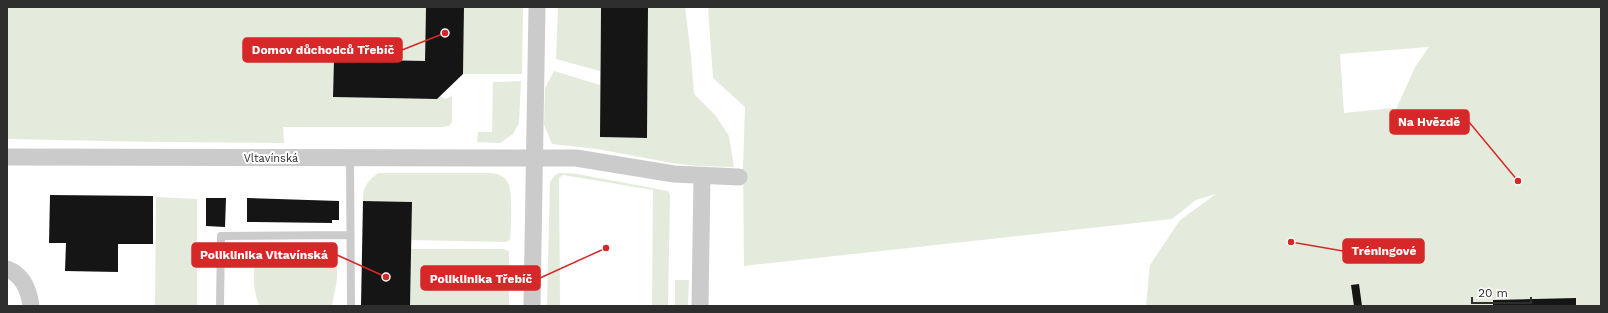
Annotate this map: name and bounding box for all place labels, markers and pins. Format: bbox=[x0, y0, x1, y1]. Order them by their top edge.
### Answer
callout: Domov důchodců Třebíč bbox=[243, 38, 402, 62]
callout: Na Hvězdě bbox=[1390, 110, 1469, 134]
callout: Tréningové bbox=[1343, 239, 1424, 263]
callout: Poliklinika Vltavínská bbox=[192, 243, 337, 267]
callout: Poliklinika Třebíč bbox=[421, 266, 540, 290]

